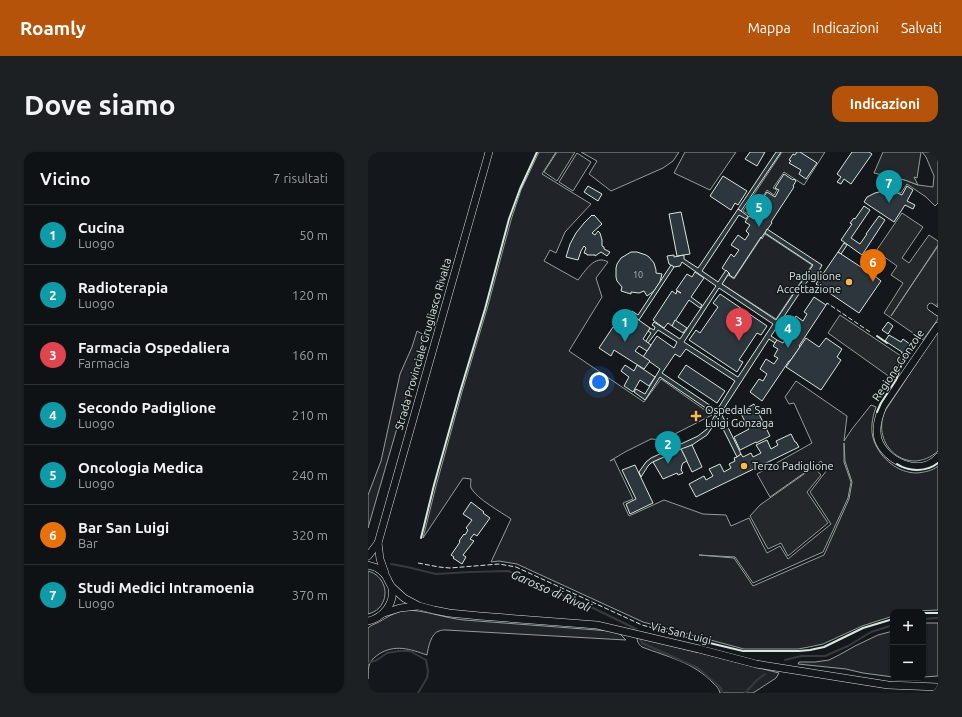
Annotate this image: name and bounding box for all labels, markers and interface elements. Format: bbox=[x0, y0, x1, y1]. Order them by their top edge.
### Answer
text: Roamly bbox=[20, 17, 86, 39]
text: Mappa bbox=[748, 20, 791, 36]
text: Indicazioni bbox=[813, 20, 879, 36]
text: Salvati bbox=[901, 20, 942, 36]
button: Indicazioni bbox=[832, 86, 938, 122]
text: Dove siamo bbox=[24, 89, 176, 120]
text: Vicino bbox=[40, 169, 90, 188]
pin: 7 bbox=[876, 170, 902, 203]
text: 7 risultati bbox=[273, 171, 328, 185]
pin: 5 bbox=[746, 194, 772, 227]
text: Cucina bbox=[78, 219, 125, 236]
text: 1 bbox=[49, 228, 57, 242]
text: 50 m bbox=[299, 228, 328, 242]
text: Luogo bbox=[78, 236, 115, 250]
pin: 6 bbox=[860, 249, 886, 282]
street label: Strada Provinciale Grugliasco Rivalta bbox=[393, 257, 453, 431]
house number: 10 bbox=[633, 270, 643, 280]
place label: Padiglione Accettazione bbox=[777, 270, 841, 295]
marker: Padiglione Accettazione bbox=[844, 277, 854, 287]
text: Radioterapia bbox=[78, 279, 168, 296]
text: 2 bbox=[49, 288, 57, 302]
text: 120 m bbox=[292, 288, 328, 302]
text: Luogo bbox=[78, 296, 115, 310]
pin: 3 bbox=[726, 308, 752, 341]
pin: 1 bbox=[612, 309, 638, 342]
pin: 4 bbox=[775, 315, 801, 348]
street label: Regione Gonzole bbox=[870, 327, 926, 403]
text: Farmacia Ospedaliera bbox=[78, 339, 230, 356]
text: 3 bbox=[49, 348, 57, 362]
text: 160 m bbox=[292, 348, 328, 362]
text: Farmacia bbox=[78, 356, 130, 370]
your location bbox=[589, 372, 609, 392]
text: Secondo Padiglione bbox=[78, 399, 216, 416]
place label: Ospedale San Luigi Gonzaga bbox=[705, 404, 774, 429]
text: 4 bbox=[49, 408, 57, 422]
text: 210 m bbox=[292, 408, 328, 422]
marker: Ospedale San Luigi Gonzaga bbox=[690, 410, 702, 422]
text: Luogo bbox=[78, 416, 115, 430]
pin: 2 bbox=[655, 431, 681, 464]
text: Oncologia Medica bbox=[78, 459, 203, 476]
place label: Terzo Padiglione bbox=[752, 460, 834, 472]
marker: Terzo Padiglione bbox=[739, 461, 749, 471]
text: 5 bbox=[49, 468, 57, 482]
text: 240 m bbox=[292, 468, 328, 482]
text: Luogo bbox=[78, 476, 115, 490]
text: Bar San Luigi bbox=[78, 519, 169, 536]
text: 6 bbox=[49, 528, 57, 542]
text: 320 m bbox=[292, 528, 328, 542]
text: Bar bbox=[78, 536, 98, 550]
water label: Garosso di Rivoli bbox=[509, 567, 594, 614]
text: Studi Medici Intramoenia bbox=[78, 579, 254, 596]
text: 7 bbox=[49, 588, 57, 602]
text: 370 m bbox=[292, 588, 328, 602]
text: Luogo bbox=[78, 596, 115, 610]
map controls bbox=[890, 609, 926, 681]
button: + bbox=[890, 609, 926, 645]
street label: Via San Luigi bbox=[649, 620, 713, 646]
button: − bbox=[890, 645, 926, 681]

